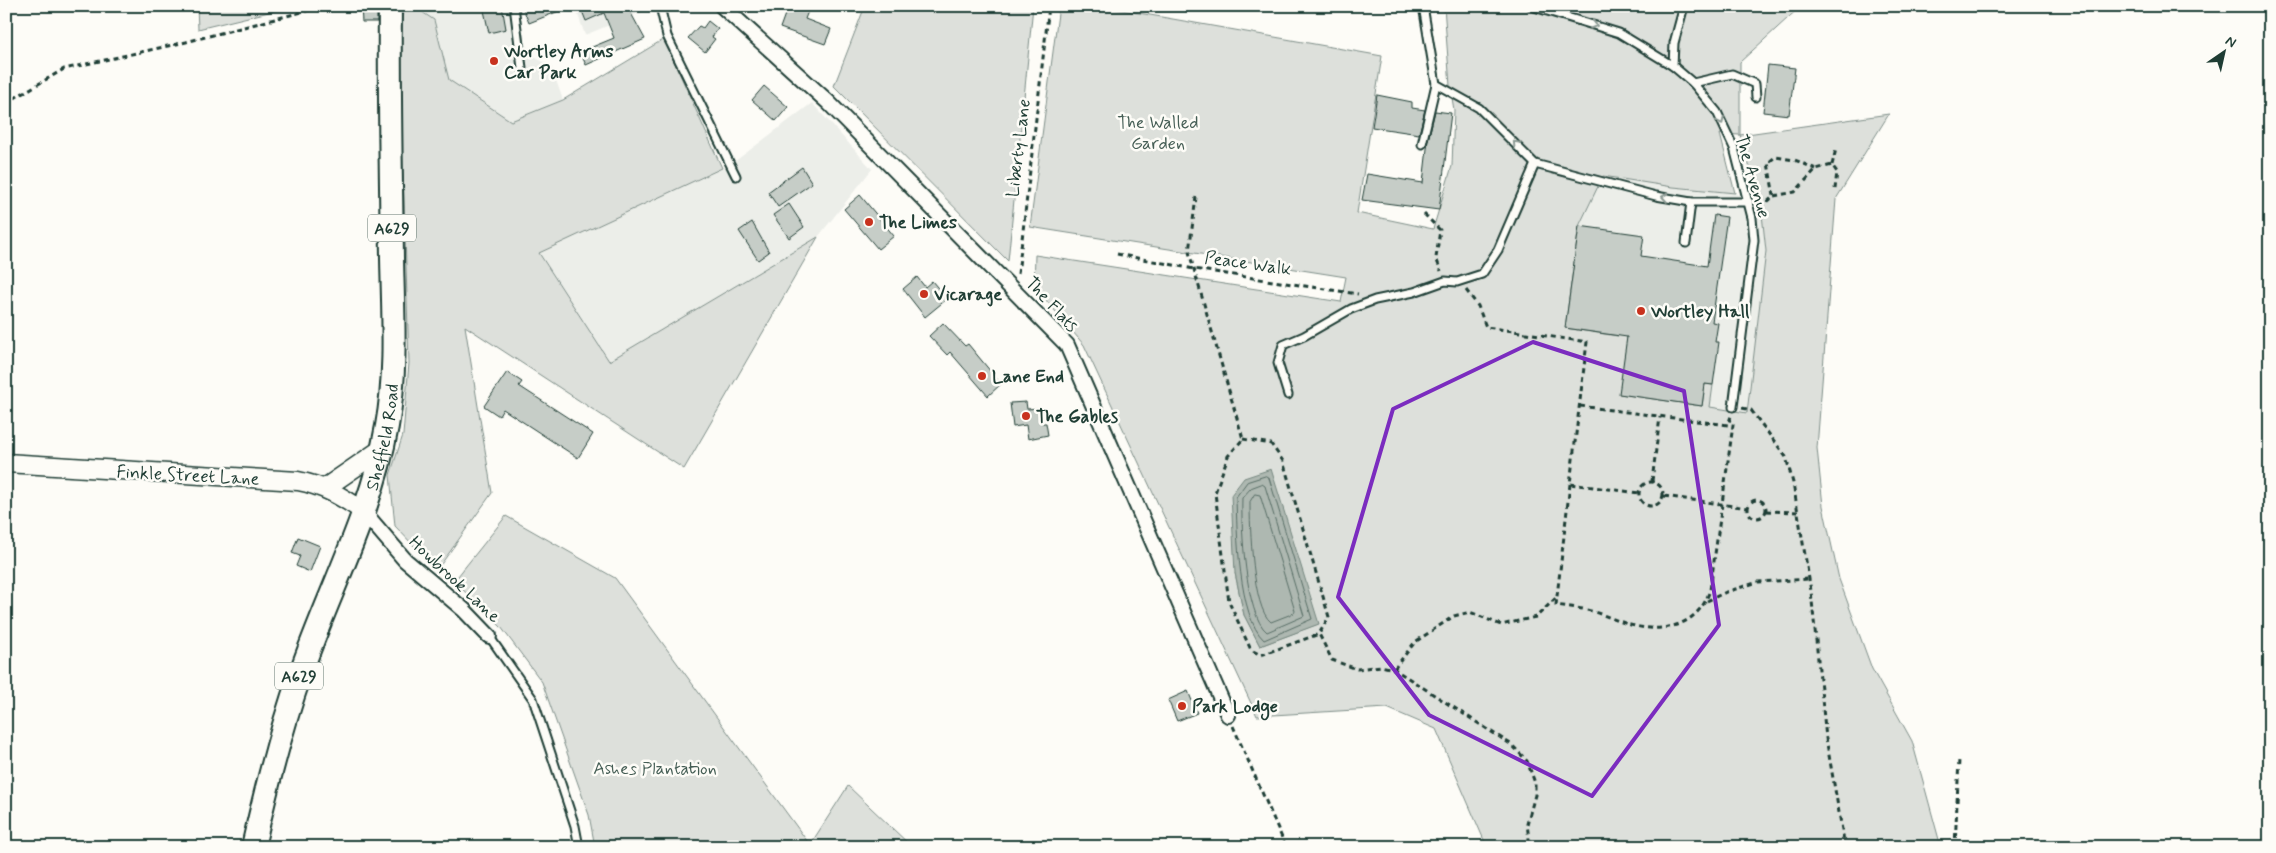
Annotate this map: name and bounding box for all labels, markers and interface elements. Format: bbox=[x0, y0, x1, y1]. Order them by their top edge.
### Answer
one-way arrow bbox=[1590, 20, 1598, 30]
north arrow bbox=[2198, 28, 2248, 78]
text: N bbox=[2222, 32, 2240, 52]
place label: Wortley Arms Car Park bbox=[503, 40, 614, 85]
marker: Wortley Arms Car Park bbox=[488, 55, 500, 67]
street label: Liberty Lane bbox=[1001, 98, 1037, 199]
park label: The Walled Garden bbox=[1117, 111, 1199, 156]
one-way arrow bbox=[1714, 116, 1725, 125]
street label: The Avenue bbox=[1729, 131, 1775, 221]
one-way arrow bbox=[1513, 141, 1522, 150]
one-way arrow bbox=[1661, 193, 1669, 203]
place label: The Limes bbox=[879, 211, 957, 235]
road number: A629 bbox=[368, 214, 416, 242]
marker: The Limes bbox=[863, 216, 875, 228]
street label: Peace Walk bbox=[1203, 246, 1293, 282]
street label: The Flats bbox=[1019, 272, 1083, 338]
place label: Vicarage bbox=[934, 283, 1002, 307]
marker: Vicarage bbox=[918, 288, 930, 300]
place label: Wortley Hall bbox=[1650, 300, 1750, 324]
marker: Wortley Hall bbox=[1635, 305, 1647, 317]
place label: Lane End bbox=[992, 365, 1064, 389]
marker: Lane End bbox=[976, 370, 988, 382]
street label: Sheffield Road bbox=[361, 383, 405, 494]
place label: The Gables bbox=[1036, 405, 1118, 429]
marker: The Gables bbox=[1020, 410, 1032, 422]
street label: Finkle Street Lane bbox=[116, 460, 260, 492]
street label: Howbrook Lane bbox=[403, 531, 505, 629]
road number: A629 bbox=[275, 662, 323, 689]
place label: Park Lodge bbox=[1192, 695, 1278, 721]
marker: Park Lodge bbox=[1176, 700, 1188, 712]
park label: Ashes Plantation bbox=[593, 757, 717, 781]

